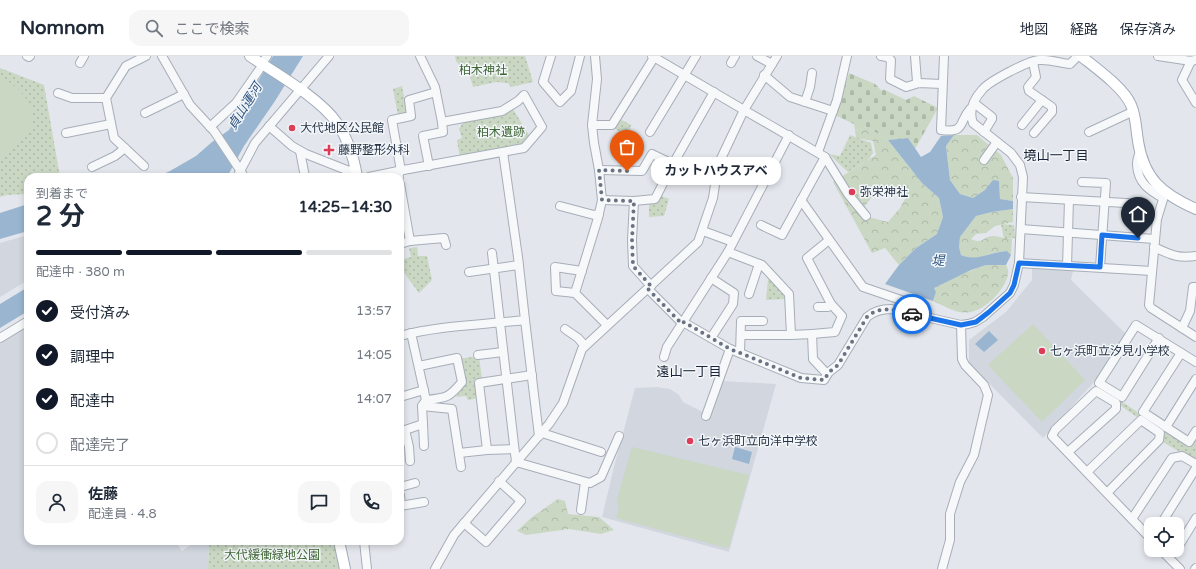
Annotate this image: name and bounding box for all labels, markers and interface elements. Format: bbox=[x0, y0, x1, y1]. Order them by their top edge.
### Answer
search box bbox=[129, 10, 409, 46]
text: Nomnom bbox=[20, 17, 105, 39]
icon: search bbox=[143, 17, 165, 39]
text: ここで検索 bbox=[175, 20, 250, 38]
text: 地図 bbox=[1020, 21, 1048, 38]
text: 経路 bbox=[1070, 21, 1098, 38]
text: 保存済み bbox=[1120, 21, 1176, 38]
park label: 柏木神社 bbox=[459, 63, 507, 77]
water label: 貞山運河 bbox=[224, 78, 267, 133]
place label: 大代地区公民館 bbox=[300, 121, 384, 135]
marker: 大代地区公民館 bbox=[287, 123, 297, 133]
park label: 柏木遺跡 bbox=[477, 125, 525, 139]
pin bbox=[610, 130, 644, 171]
icon: bag bbox=[616, 136, 638, 158]
place label: 藤野整形外科 bbox=[338, 143, 410, 157]
marker: 藤野整形外科 bbox=[323, 144, 335, 156]
district label: 境山一丁目 bbox=[1023, 148, 1089, 164]
callout: カットハウスアベ bbox=[651, 157, 781, 185]
text: カットハウスアベ bbox=[664, 163, 768, 179]
place label: 弥栄神社 bbox=[860, 185, 908, 199]
text: 到着まで bbox=[36, 186, 88, 202]
marker: 弥栄神社 bbox=[847, 187, 857, 197]
pin bbox=[1121, 197, 1155, 238]
text: 14:25–14:30 bbox=[299, 198, 392, 216]
text: 2 分 bbox=[36, 201, 85, 232]
icon: home bbox=[1127, 203, 1149, 225]
water label: 堤 bbox=[931, 253, 946, 269]
text: 配達中 · 380 m bbox=[36, 264, 125, 280]
courier bbox=[892, 294, 932, 334]
icon: check bbox=[36, 300, 58, 322]
text: 13:57 bbox=[356, 303, 392, 319]
icon: car bbox=[901, 303, 923, 325]
text: 受付済み bbox=[70, 304, 130, 322]
icon: check bbox=[36, 344, 58, 366]
place label: 七ヶ浜町立汐見小学校 bbox=[1050, 344, 1170, 358]
marker: 七ヶ浜町立汐見小学校 bbox=[1037, 346, 1047, 356]
text: 14:05 bbox=[356, 347, 392, 363]
text: 調理中 bbox=[70, 348, 115, 366]
district label: 遠山一丁目 bbox=[656, 364, 722, 380]
icon: check bbox=[36, 388, 58, 410]
text: 14:07 bbox=[356, 391, 392, 407]
text: 配達中 bbox=[70, 392, 115, 410]
place label: 七ヶ浜町立向洋中学校 bbox=[698, 434, 818, 448]
text: 配達完了 bbox=[70, 436, 130, 454]
marker: 七ヶ浜町立向洋中学校 bbox=[685, 436, 695, 446]
button: person bbox=[36, 481, 78, 523]
button: chat bbox=[298, 481, 340, 523]
button: phone bbox=[350, 481, 392, 523]
text: 佐藤 bbox=[88, 485, 118, 503]
text: 配達員 · 4.8 bbox=[88, 506, 157, 522]
map controls bbox=[1144, 517, 1184, 557]
button: locate bbox=[1144, 517, 1184, 557]
park label: 大代緩衝緑地公園 bbox=[224, 548, 320, 562]

